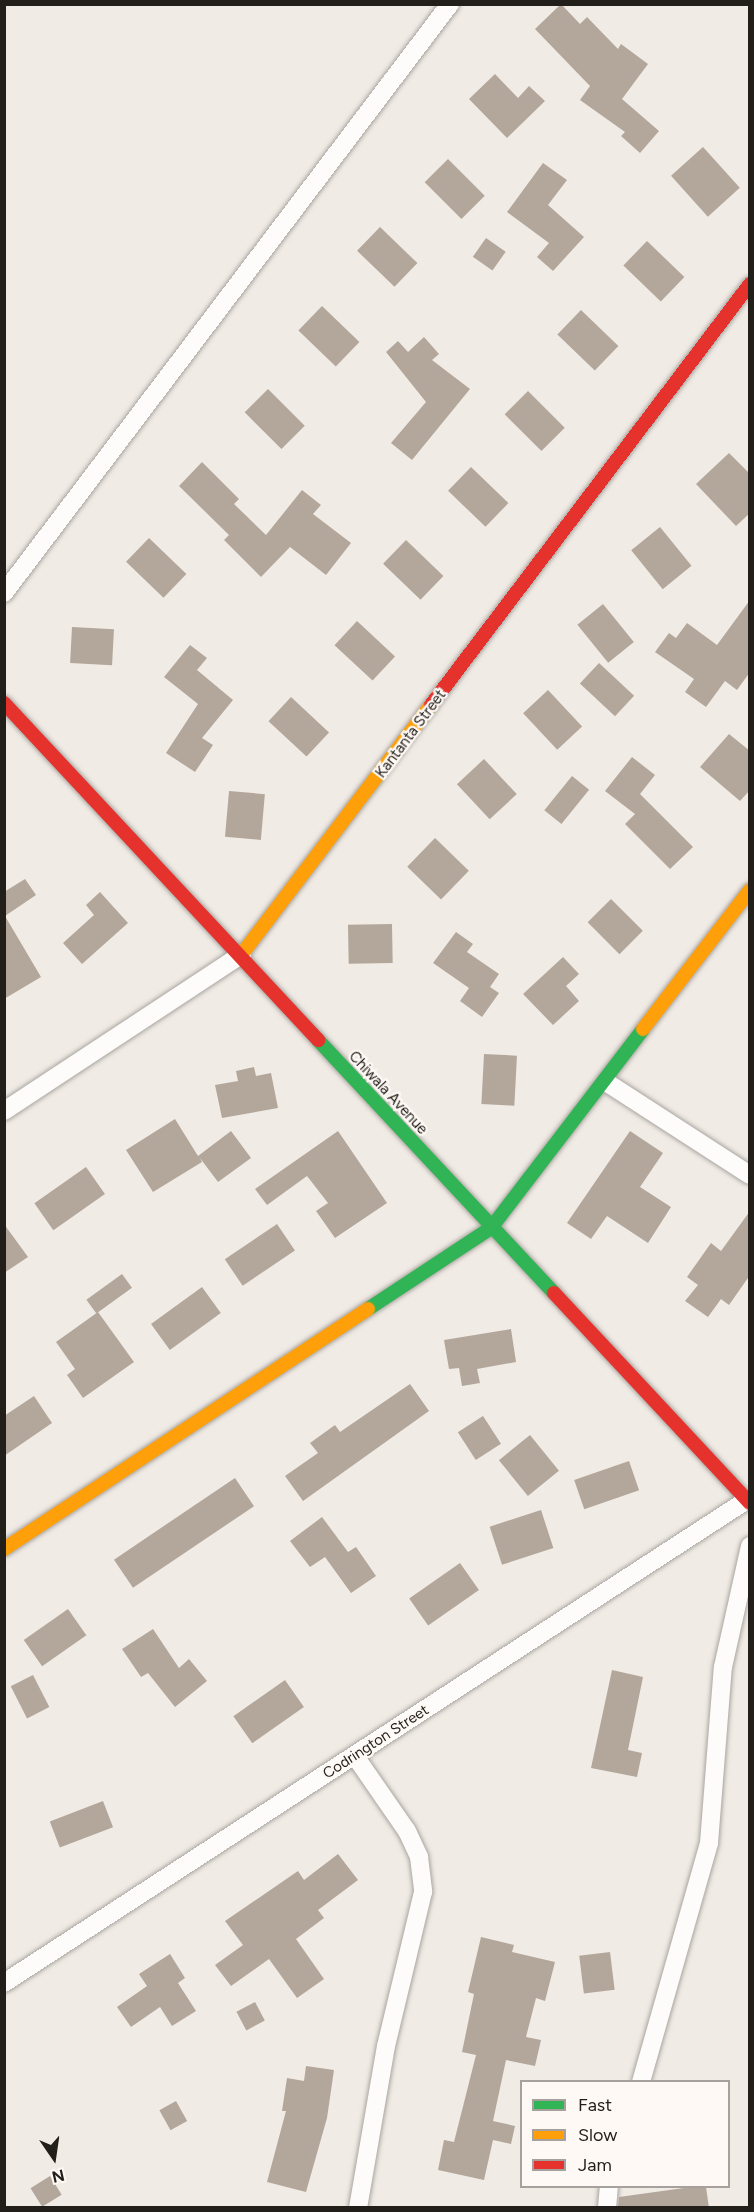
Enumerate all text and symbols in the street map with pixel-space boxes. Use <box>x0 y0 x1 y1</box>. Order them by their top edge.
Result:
street label: Kantanta Street <box>372 686 450 782</box>
street label: Chiwala Avenue <box>345 1048 431 1138</box>
street label: Codrington Street <box>320 1701 432 1783</box>
legend <box>520 2080 730 2188</box>
text: Fast <box>578 2094 612 2116</box>
text: Slow <box>578 2124 617 2146</box>
north arrow <box>24 2128 84 2188</box>
text: Jam <box>578 2154 612 2176</box>
text: N <box>50 2165 66 2187</box>

